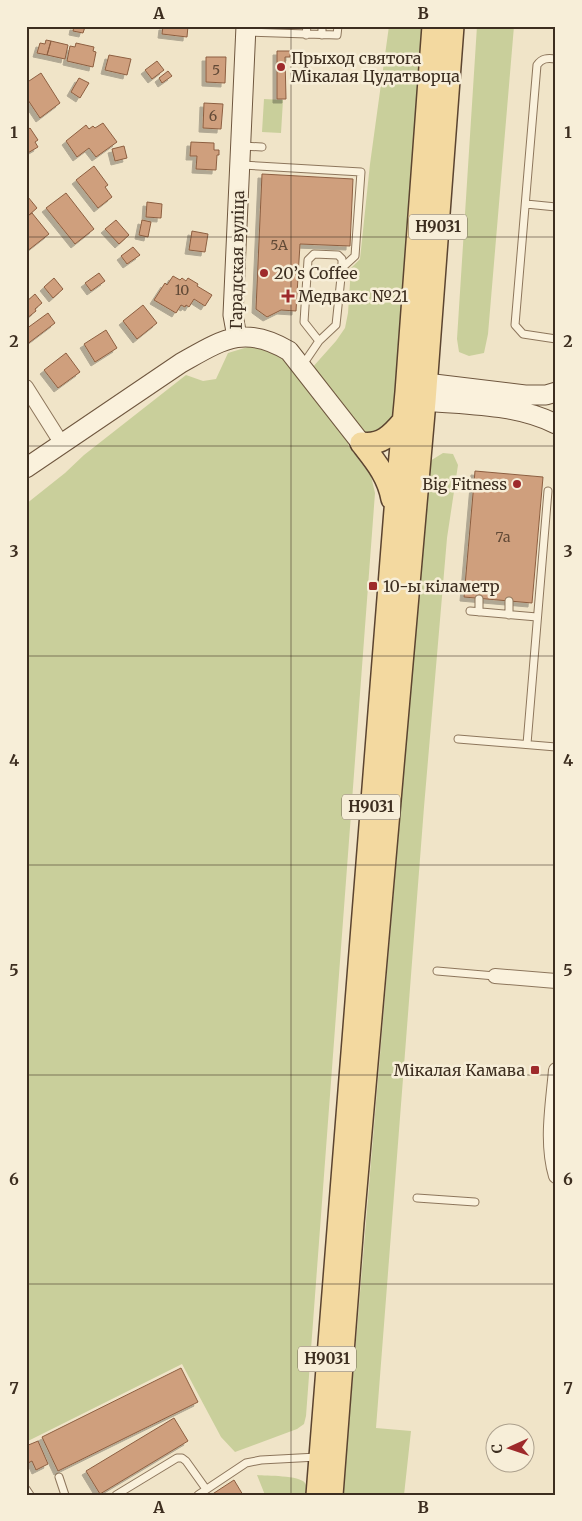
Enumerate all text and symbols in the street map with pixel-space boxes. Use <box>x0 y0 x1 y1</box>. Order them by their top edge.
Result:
text: A <box>152 3 165 23</box>
text: B <box>417 3 429 23</box>
place label: Прыход святога Мікалая Цудатворца <box>291 48 460 86</box>
house number: 5 <box>212 61 220 79</box>
marker: Прыход святога Мікалая Цудатворца <box>275 61 287 73</box>
house number: 6 <box>209 107 217 125</box>
text: 1 <box>10 122 18 142</box>
text: 1 <box>564 122 572 142</box>
street label: Гарадская вуліца <box>226 190 248 330</box>
road number: Н9031 <box>409 214 467 240</box>
house number: 5А <box>270 236 288 254</box>
place label: 20’s Coffee <box>274 263 358 283</box>
marker: 20’s Coffee <box>258 267 270 279</box>
house number: 10 <box>175 281 189 299</box>
place label: Медвакс №21 <box>298 286 408 306</box>
marker: Медвакс №21 <box>282 290 294 302</box>
text: 2 <box>9 331 19 351</box>
text: 2 <box>563 331 573 351</box>
place label: Big Fitness <box>422 474 507 494</box>
marker: Big Fitness <box>511 478 523 490</box>
house number: 7а <box>496 528 511 546</box>
text: 3 <box>9 541 19 561</box>
text: 3 <box>563 541 573 561</box>
place label: 10-ы кіламетр <box>383 576 500 596</box>
marker: 10-ы кіламетр <box>367 580 379 592</box>
text: 4 <box>9 750 19 770</box>
text: 4 <box>563 750 573 770</box>
road number: Н9031 <box>342 794 400 820</box>
text: 5 <box>9 960 19 980</box>
text: 5 <box>563 960 573 980</box>
place label: Мікалая Камава <box>394 1060 525 1080</box>
marker: Мікалая Камава <box>529 1064 541 1076</box>
text: 6 <box>9 1169 19 1189</box>
text: 6 <box>563 1169 573 1189</box>
road number: Н9031 <box>298 1346 356 1372</box>
text: 7 <box>9 1378 19 1398</box>
text: 7 <box>563 1378 573 1398</box>
north arrow <box>484 1424 534 1474</box>
text: С <box>488 1444 506 1454</box>
text: A <box>152 1497 165 1517</box>
text: B <box>417 1497 429 1517</box>

